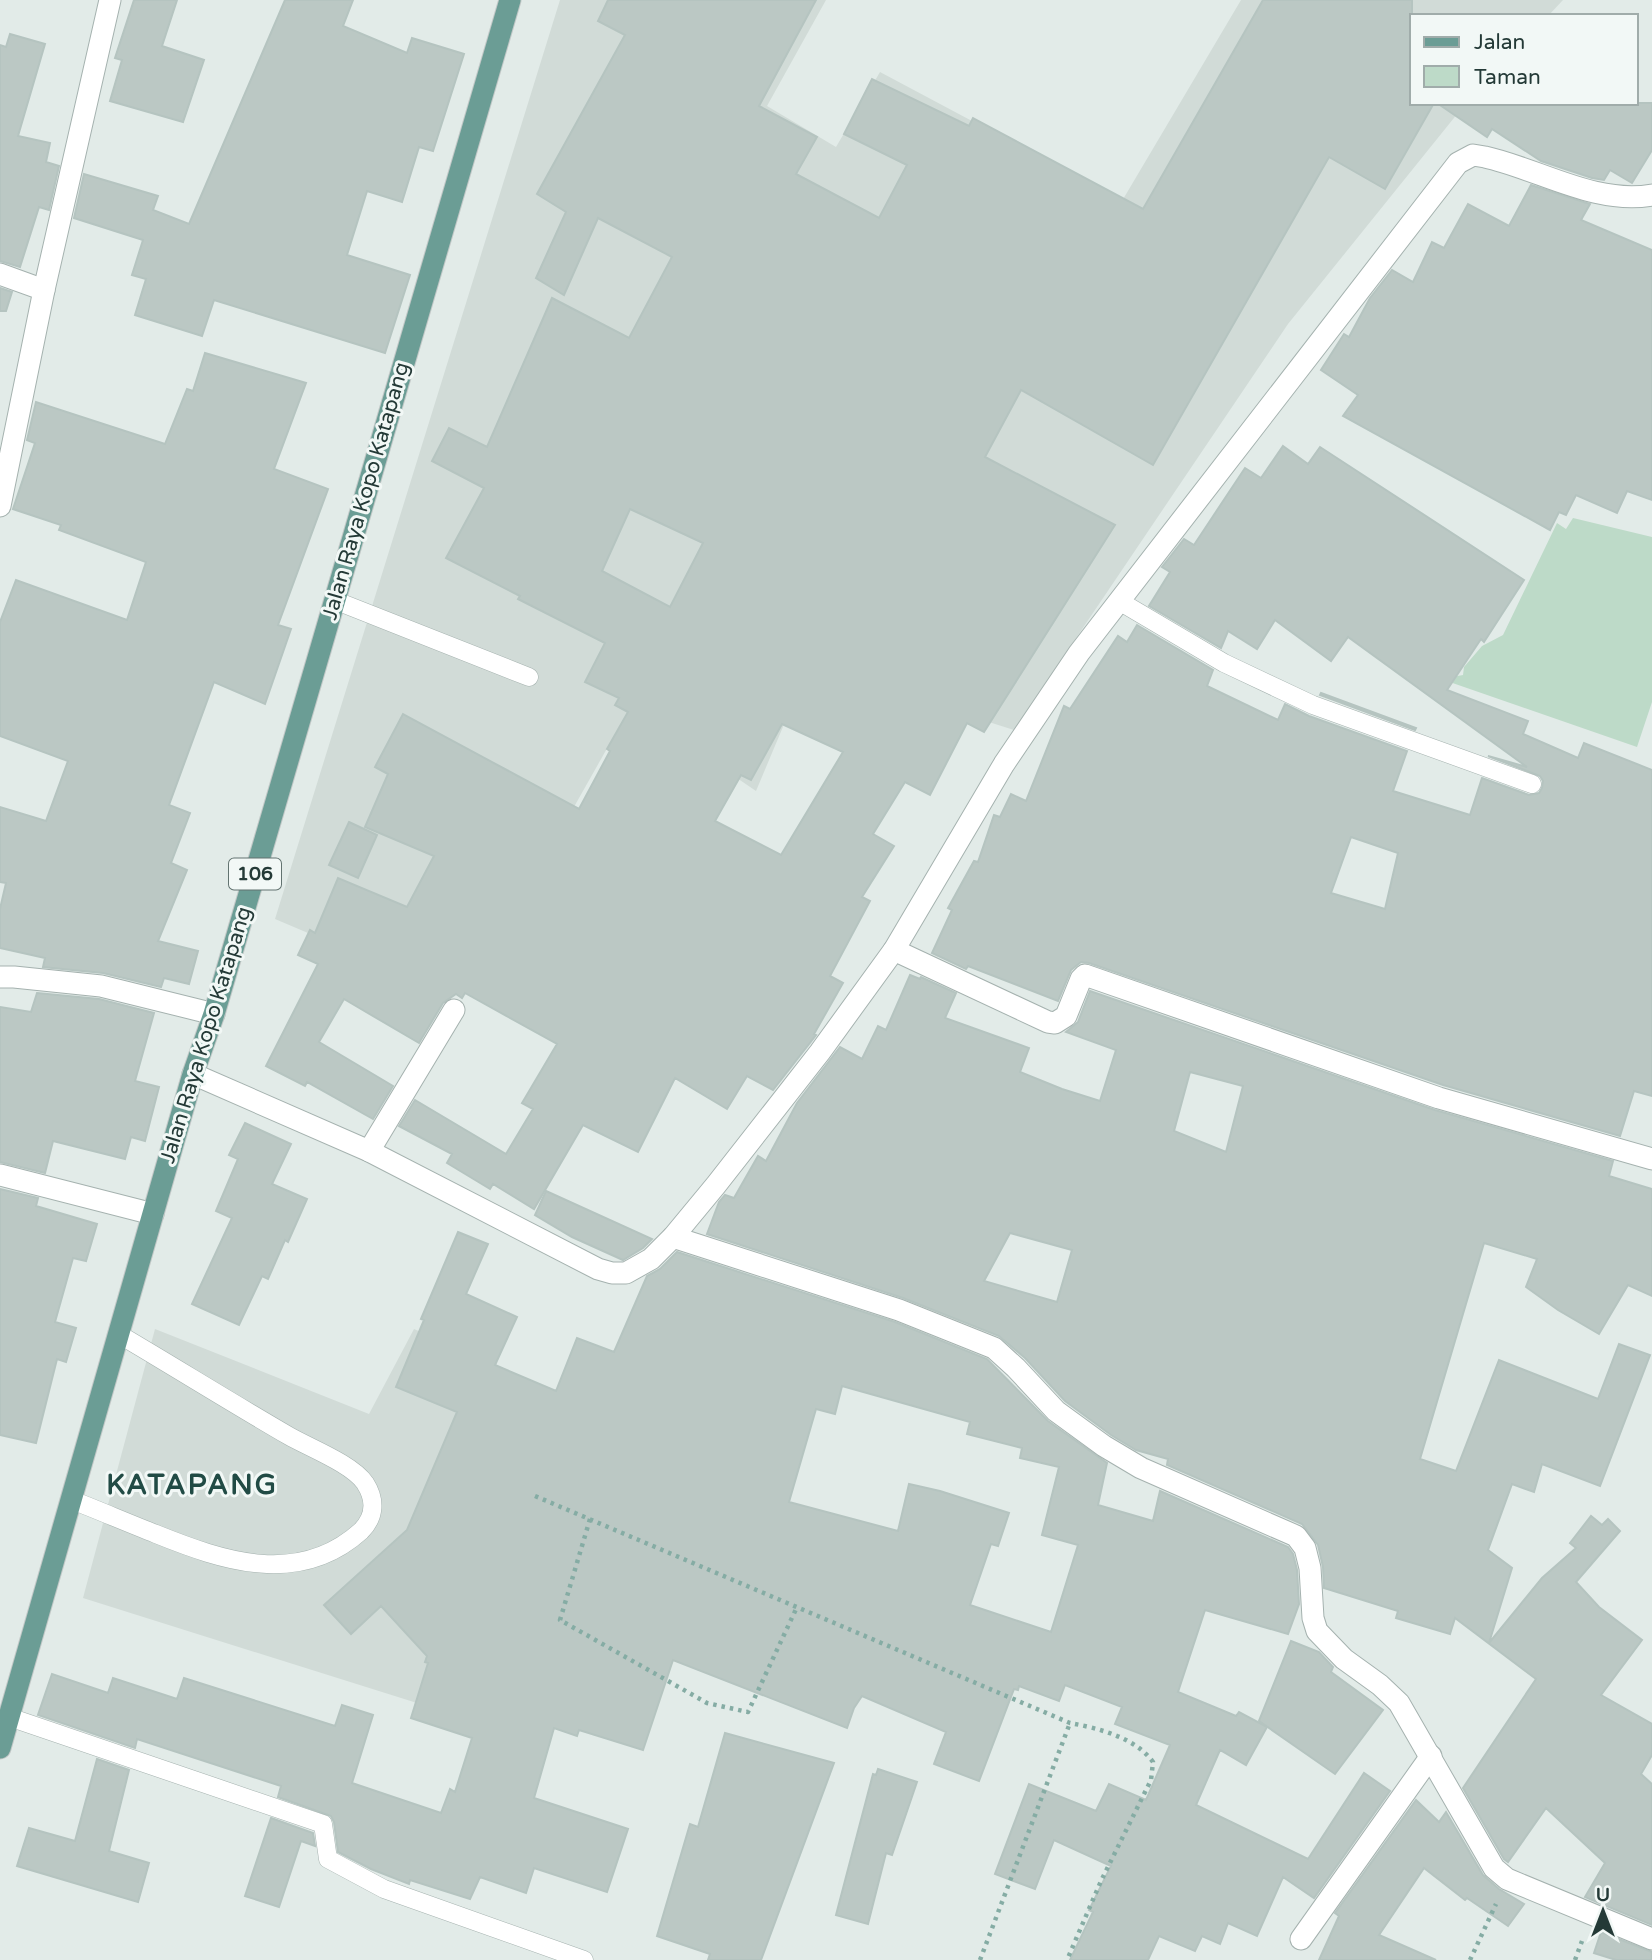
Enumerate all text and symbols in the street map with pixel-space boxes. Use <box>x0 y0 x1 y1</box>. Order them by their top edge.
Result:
legend <box>1410 14 1638 105</box>
text: Jalan <box>1474 30 1525 55</box>
text: Taman <box>1474 65 1541 90</box>
street label: Jalan Raya Kopo Katapang <box>317 359 415 623</box>
road number: 106 <box>229 859 281 890</box>
street label: Jalan Raya Kopo Katapang <box>155 904 257 1166</box>
district label: KATAPANG <box>106 1468 278 1502</box>
north arrow <box>1568 1876 1638 1946</box>
text: U <box>1596 1884 1610 1906</box>

